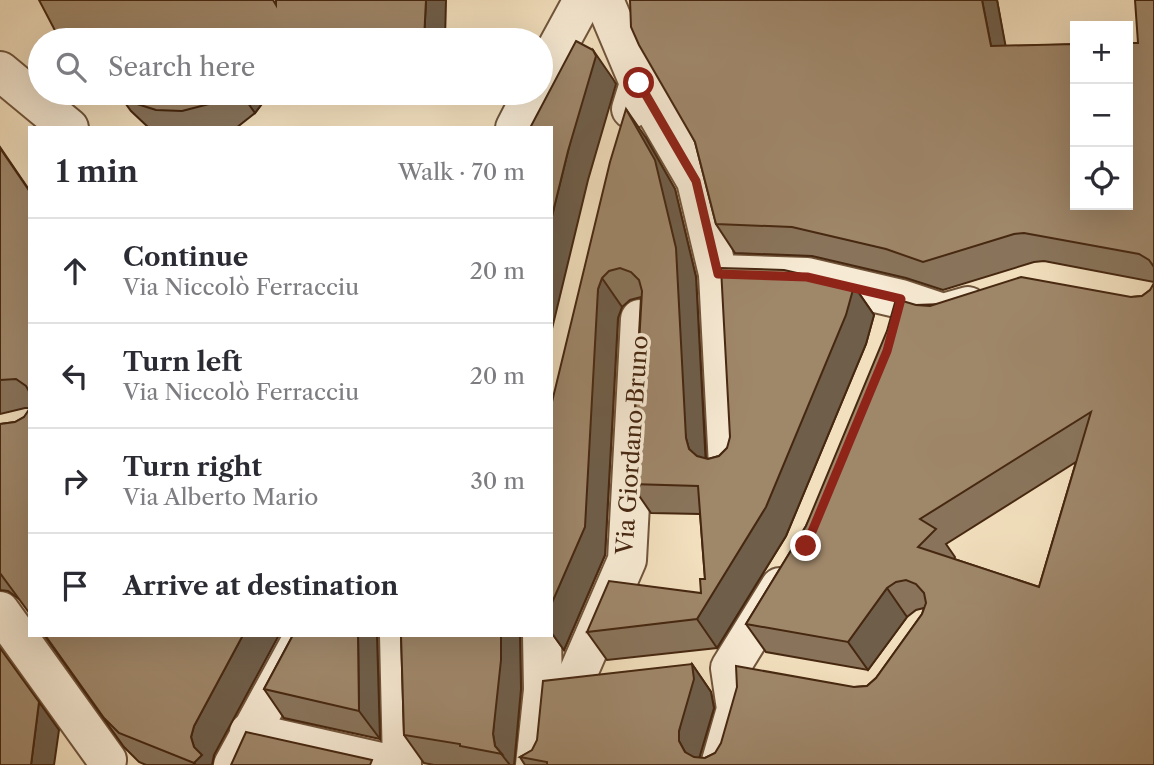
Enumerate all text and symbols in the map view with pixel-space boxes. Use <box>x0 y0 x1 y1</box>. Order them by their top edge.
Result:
map controls <box>1070 21 1133 210</box>
button: + <box>1070 21 1133 84</box>
search box <box>28 28 553 105</box>
icon: search <box>52 48 90 86</box>
text: Search here <box>108 51 255 83</box>
route start <box>623 67 654 98</box>
button: − <box>1070 84 1133 147</box>
button: locate <box>1070 147 1133 210</box>
text: 1 min <box>56 153 138 190</box>
text: Walk · 70 m <box>398 158 525 186</box>
text: Continue <box>123 241 248 273</box>
icon: ahead <box>56 252 94 290</box>
text: 20 m <box>470 257 525 285</box>
text: Via Niccolò Ferracciu <box>123 273 359 301</box>
street label: Via Giordano Bruno <box>610 334 654 557</box>
text: Turn left <box>123 346 242 378</box>
icon: left <box>56 357 94 395</box>
text: 20 m <box>470 362 525 390</box>
text: Via Niccolò Ferracciu <box>123 378 359 406</box>
text: Turn right <box>123 451 262 483</box>
icon: right <box>56 462 94 500</box>
text: 30 m <box>470 467 525 495</box>
text: Via Alberto Mario <box>123 483 318 511</box>
route end <box>790 530 821 561</box>
icon: arrive <box>56 567 94 605</box>
text: Arrive at destination <box>123 570 398 602</box>

